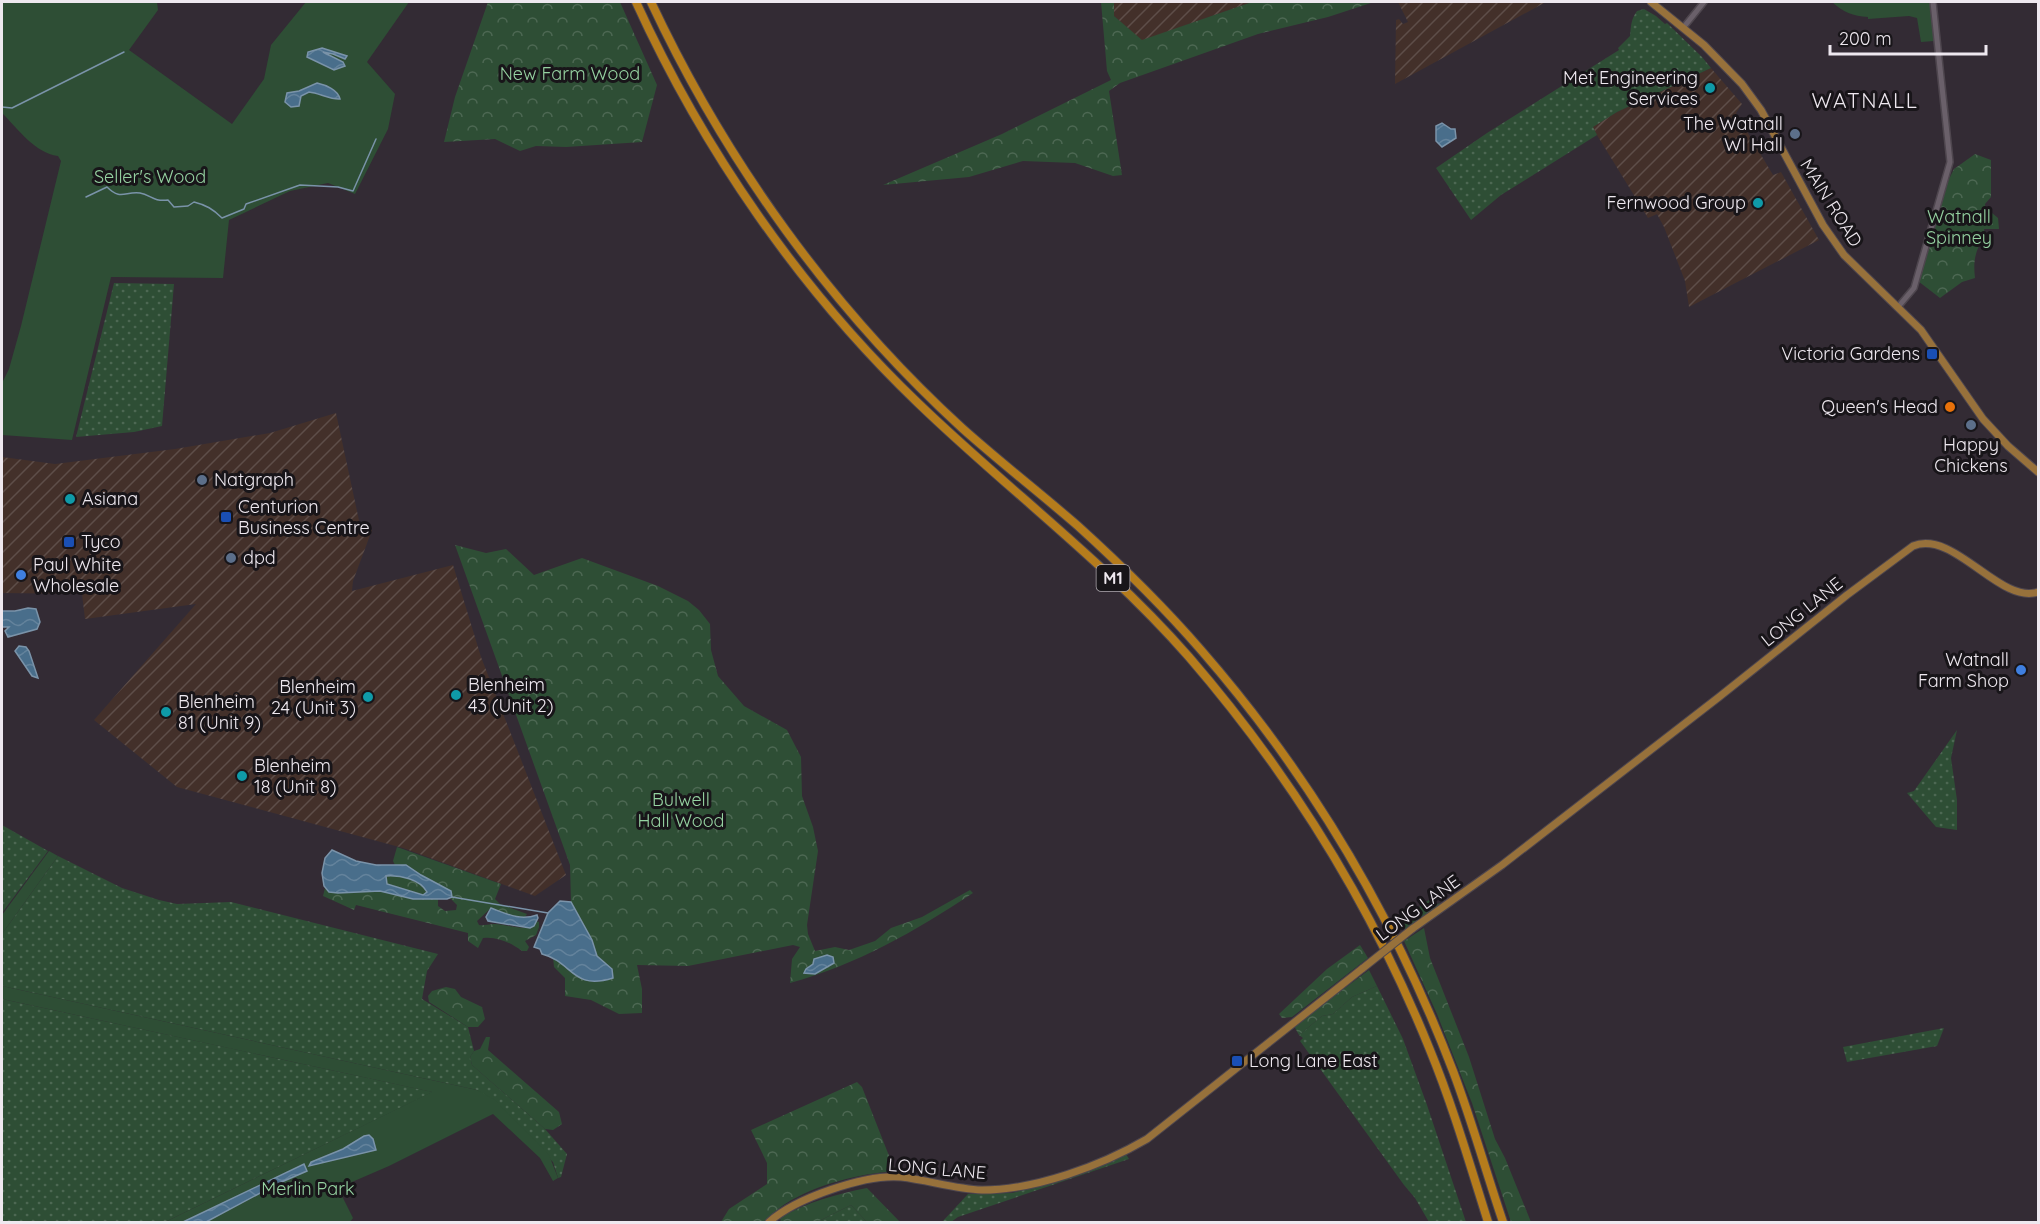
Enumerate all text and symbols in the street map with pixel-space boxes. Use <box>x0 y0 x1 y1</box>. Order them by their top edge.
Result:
scale bar <box>1830 18 1986 56</box>
text: 200 m <box>1839 27 1892 50</box>
park label: New Farm Wood <box>500 62 640 85</box>
place label: Met Engineering Services <box>1563 66 1698 110</box>
marker: Met Engineering Services <box>1703 81 1717 95</box>
district label: WATNALL <box>1812 87 1918 113</box>
place label: The Watnall WI Hall <box>1683 112 1783 156</box>
marker: The Watnall WI Hall <box>1788 127 1802 141</box>
street label: MAIN ROAD <box>1795 155 1867 251</box>
park label: Seller's Wood <box>94 165 206 188</box>
place label: Fernwood Group <box>1606 191 1746 214</box>
marker: Fernwood Group <box>1751 196 1765 210</box>
park label: Watnall Spinney <box>1926 205 1992 249</box>
place label: Victoria Gardens <box>1781 342 1920 365</box>
marker: Victoria Gardens <box>1925 347 1939 361</box>
place label: Queen's Head <box>1821 395 1938 418</box>
marker: Queen's Head <box>1943 400 1957 414</box>
marker: Happy Chickens <box>1964 418 1978 432</box>
place label: Happy Chickens <box>1934 433 2008 477</box>
place label: Natgraph <box>214 468 294 491</box>
marker: Natgraph <box>195 473 209 487</box>
place label: Asiana <box>82 487 138 510</box>
marker: Asiana <box>63 492 77 506</box>
place label: Centurion Business Centre <box>238 495 370 539</box>
marker: Centurion Business Centre <box>219 510 233 524</box>
place label: Tyco <box>81 530 121 553</box>
marker: Tyco <box>62 535 76 549</box>
place label: dpd <box>243 546 276 569</box>
marker: dpd <box>224 551 238 565</box>
place label: Paul White Wholesale <box>33 553 121 597</box>
road number: M1 <box>1096 565 1130 591</box>
marker: Paul White Wholesale <box>14 568 28 582</box>
street label: LONG LANE <box>1756 572 1847 651</box>
place label: Watnall Farm Shop <box>1918 648 2009 692</box>
marker: Watnall Farm Shop <box>2014 663 2028 677</box>
place label: Blenheim 43 (Unit 2) <box>468 673 553 717</box>
place label: Blenheim 24 (Unit 3) <box>271 675 356 719</box>
marker: Blenheim 43 (Unit 2) <box>449 688 463 702</box>
place label: Blenheim 81 (Unit 9) <box>178 690 261 734</box>
marker: Blenheim 24 (Unit 3) <box>361 690 375 704</box>
marker: Blenheim 81 (Unit 9) <box>159 705 173 719</box>
place label: Blenheim 18 (Unit 8) <box>254 754 337 798</box>
marker: Blenheim 18 (Unit 8) <box>235 769 249 783</box>
park label: Bulwell Hall Wood <box>638 788 724 832</box>
street label: LONG LANE <box>1371 869 1464 946</box>
place label: Long Lane East <box>1249 1049 1378 1072</box>
marker: Long Lane East <box>1230 1054 1244 1068</box>
street label: LONG LANE <box>887 1153 987 1184</box>
park label: Merlin Park <box>261 1177 355 1200</box>

